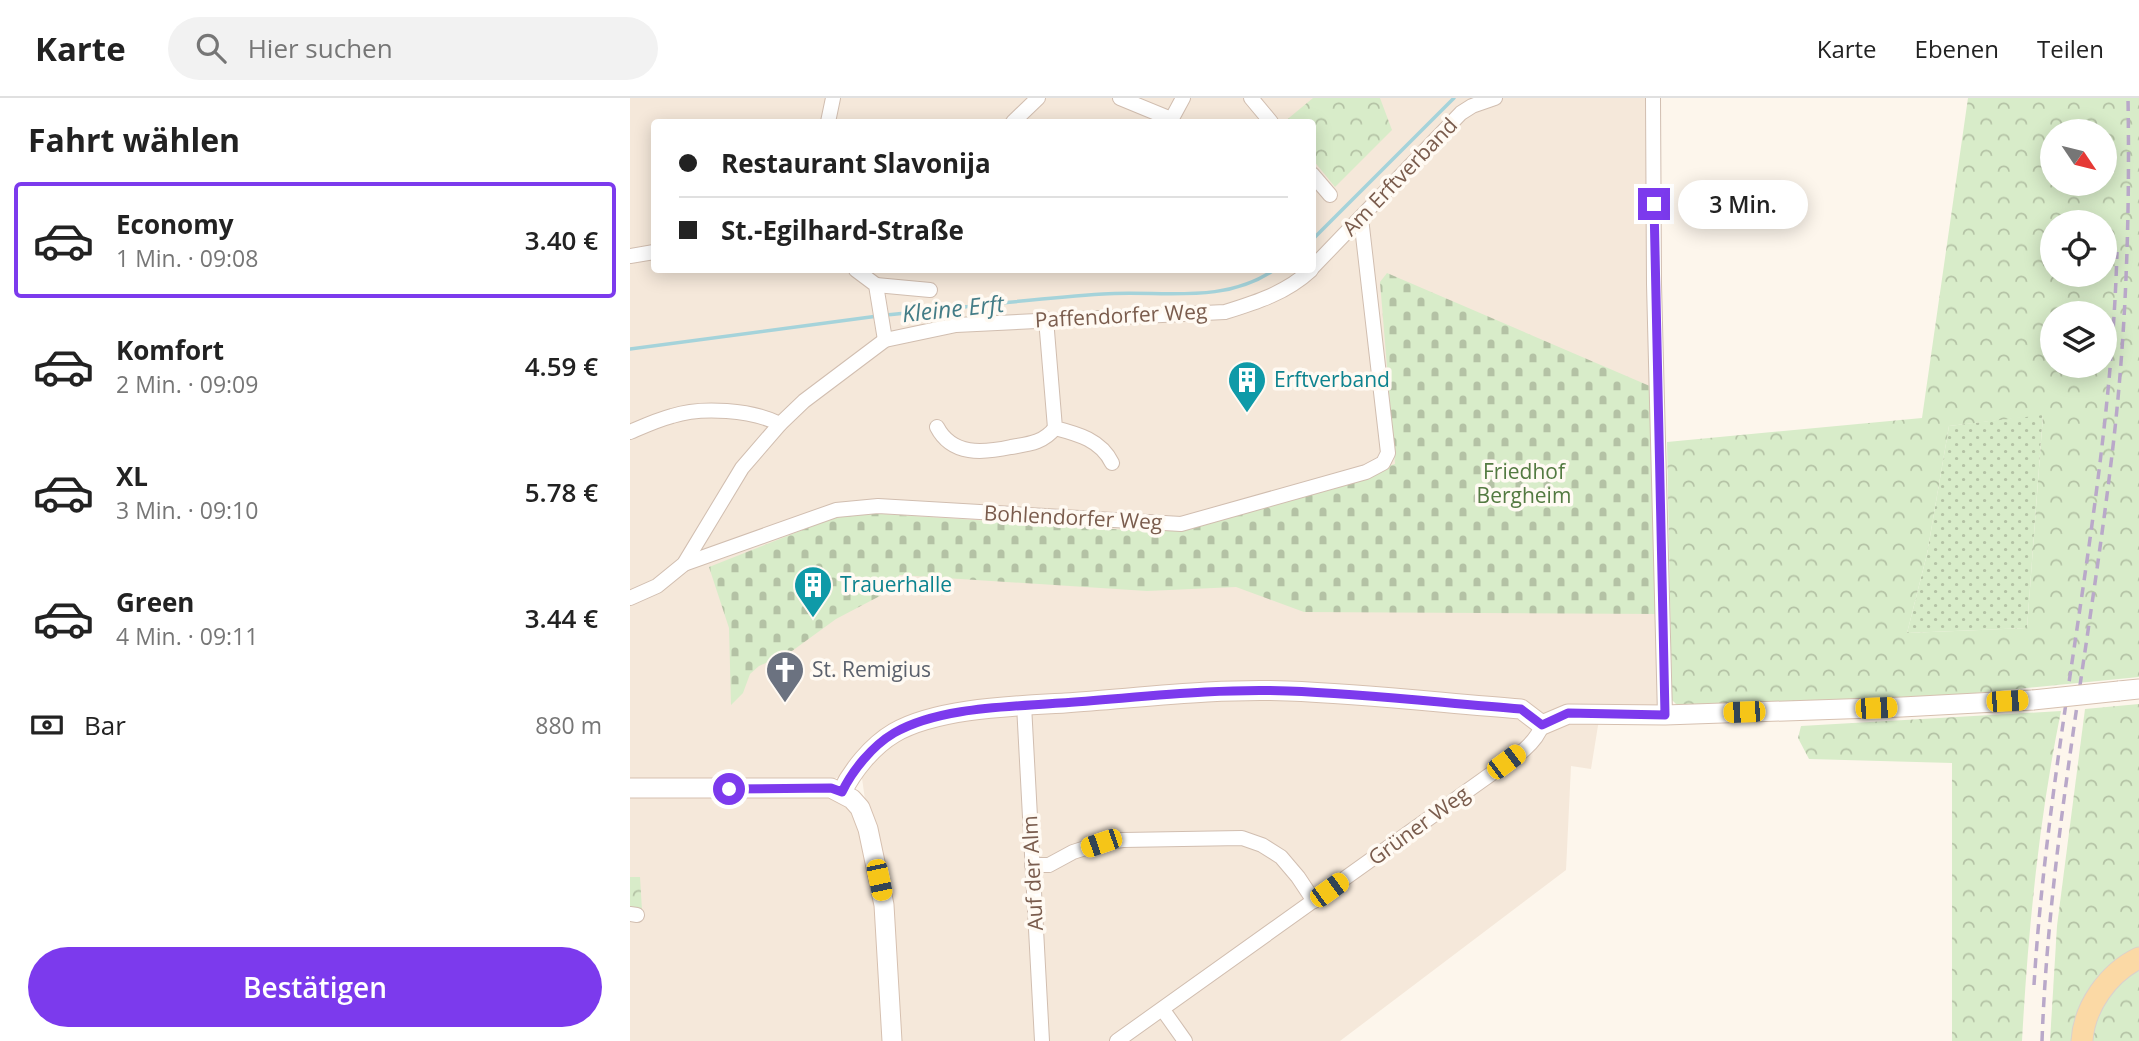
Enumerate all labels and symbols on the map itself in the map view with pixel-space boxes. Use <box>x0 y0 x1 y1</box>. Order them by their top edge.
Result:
street label: Am Erftverband <box>1336 111 1463 241</box>
north arrow <box>2040 119 2118 196</box>
callout: 3 Min. <box>1678 180 1808 228</box>
route end <box>1638 188 1670 220</box>
water label: Kleine Erft <box>900 287 1007 329</box>
street label: Paffendorfer Weg <box>1034 297 1208 334</box>
building icon: Erftverband <box>1226 359 1268 414</box>
place label: Erftverband <box>1274 365 1390 393</box>
park label: Friedhof Bergheim <box>1477 457 1571 509</box>
street label: Bohlendorfer Weg <box>983 498 1163 536</box>
building icon: Trauerhalle <box>792 564 834 619</box>
place label: Trauerhalle <box>840 570 952 598</box>
church icon: St. Remigius <box>764 649 806 704</box>
place label: St. Remigius <box>812 655 931 683</box>
car <box>1986 689 2029 713</box>
car <box>1855 697 1898 719</box>
car <box>1723 701 1766 723</box>
car <box>1483 741 1530 783</box>
route start <box>713 773 745 805</box>
street label: Grüner Weg <box>1362 779 1474 871</box>
street label: Auf der Alm <box>1015 815 1049 931</box>
car <box>1078 826 1125 860</box>
car <box>865 857 894 903</box>
car <box>1306 869 1353 911</box>

